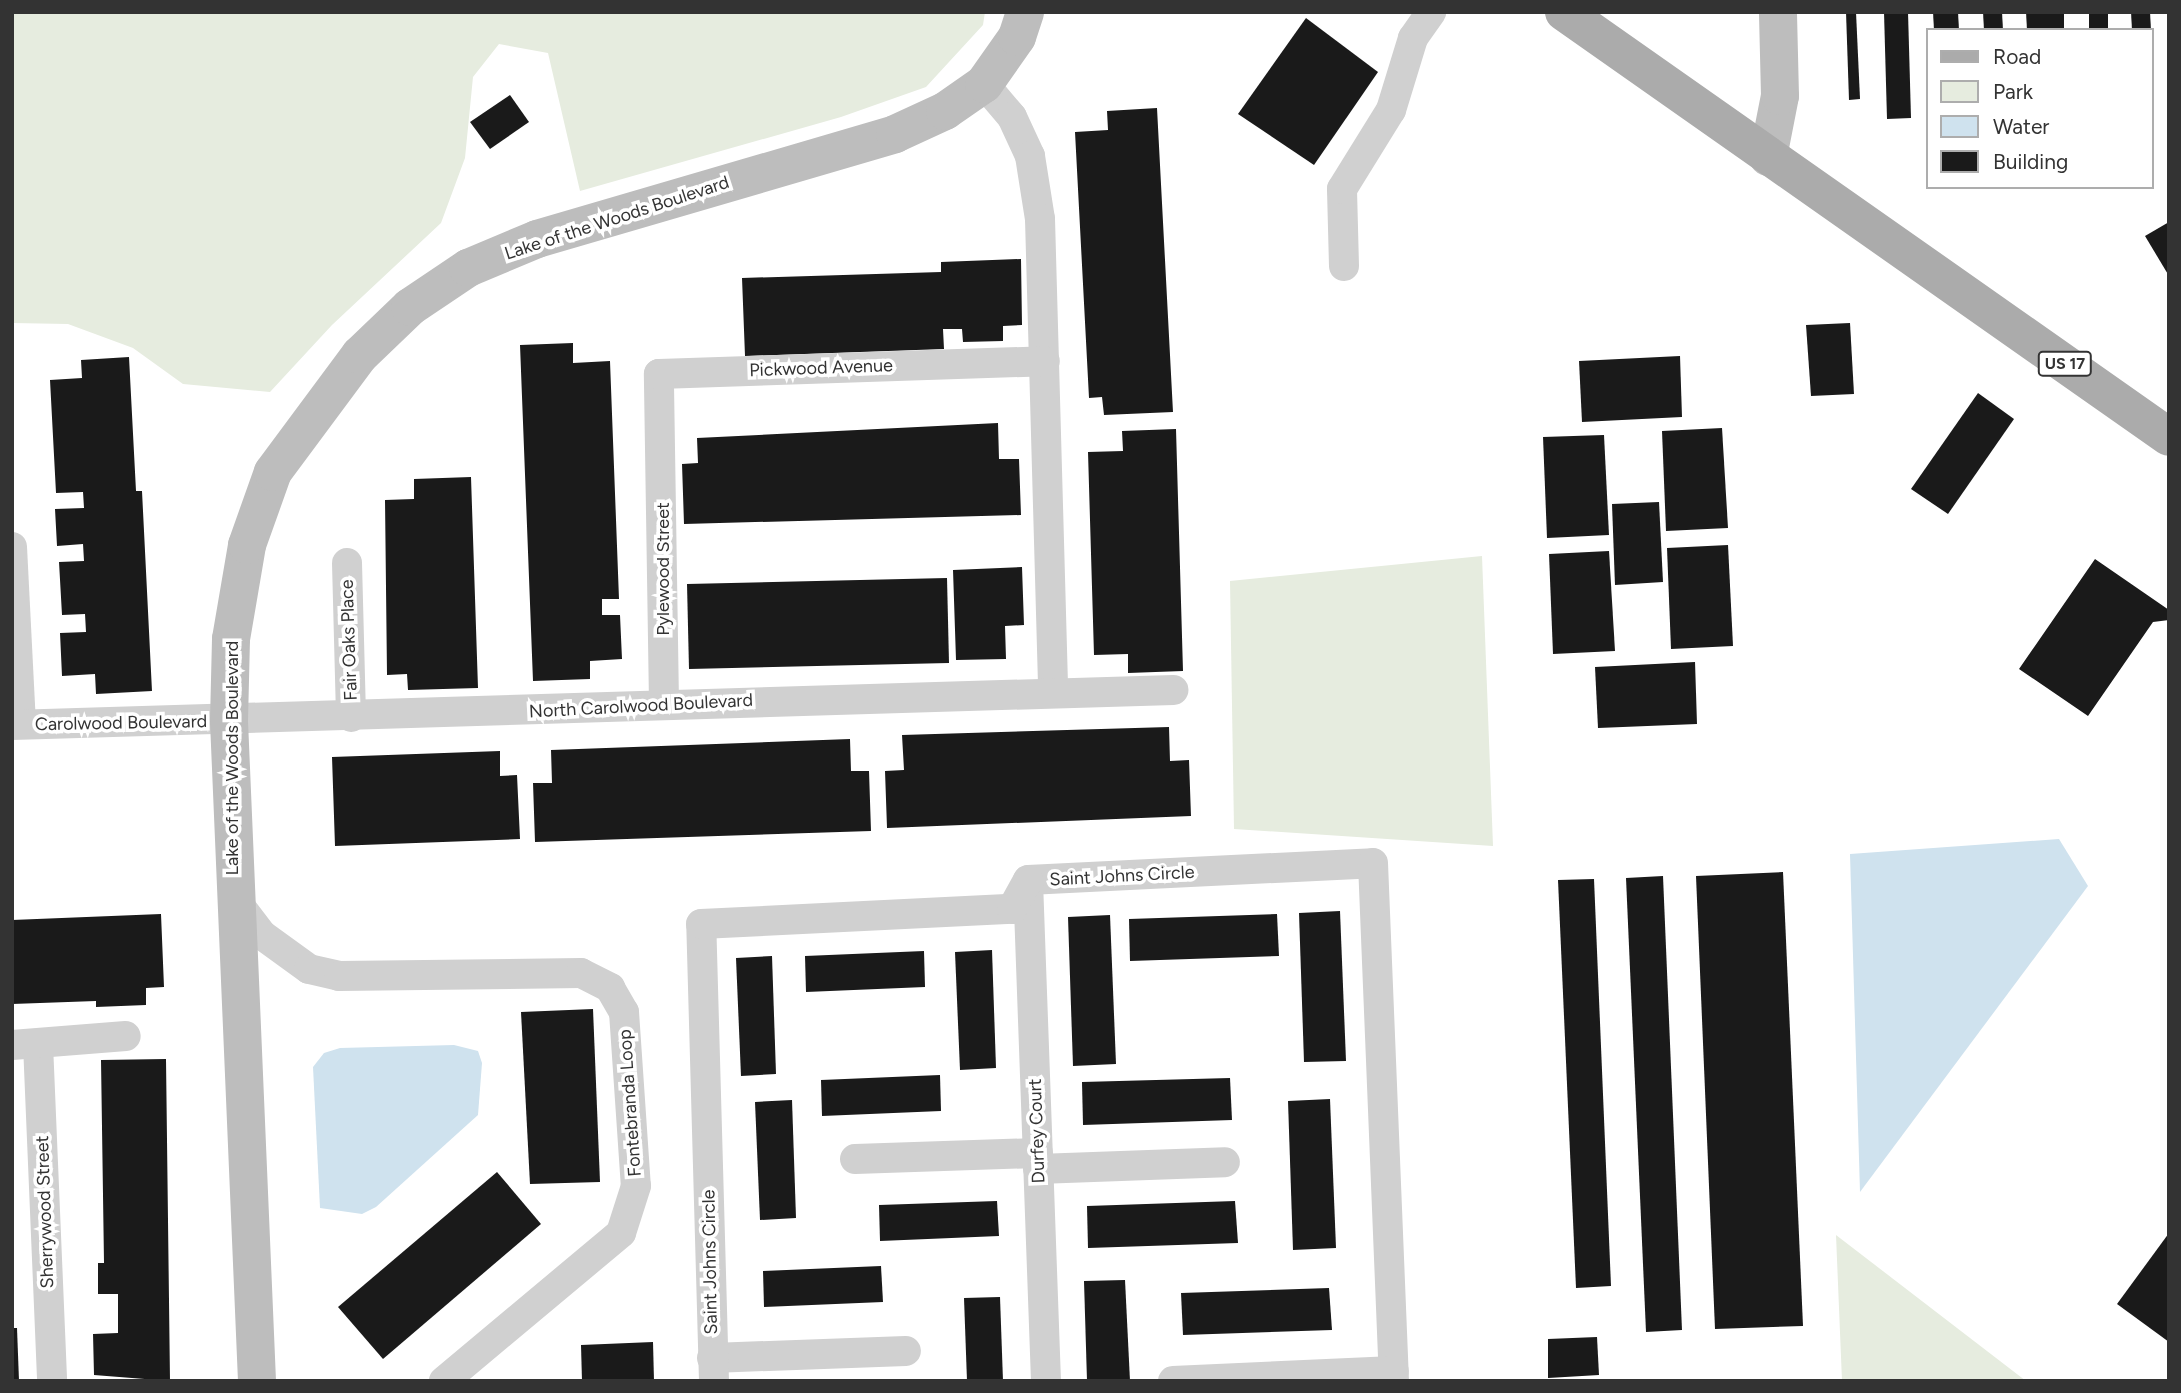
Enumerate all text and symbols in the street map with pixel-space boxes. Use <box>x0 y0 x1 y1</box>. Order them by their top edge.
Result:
legend <box>1926 28 2153 189</box>
text: Road <box>1993 44 2041 69</box>
text: Park <box>1993 79 2033 104</box>
text: Water <box>1993 114 2049 139</box>
text: Building <box>1993 149 2068 174</box>
street label: Lake of the Woods Boulevard <box>502 171 732 265</box>
road number: US 17 <box>2037 352 2093 376</box>
street label: Pickwood Avenue <box>749 355 893 381</box>
street label: Pylewood Street <box>652 502 674 636</box>
street label: Fair Oaks Place <box>336 579 362 701</box>
street label: Lake of the Woods Boulevard <box>221 641 243 875</box>
street label: North Carolwood Boulevard <box>529 689 753 723</box>
street label: Carolwood Boulevard <box>35 711 207 735</box>
street label: Saint Johns Circle <box>1049 861 1195 891</box>
street label: Fontebranda Loop <box>614 1029 646 1177</box>
street label: Durfey Court <box>1024 1078 1050 1184</box>
street label: Sherrywood Street <box>32 1135 58 1289</box>
street label: Saint Johns Circle <box>698 1189 722 1335</box>

